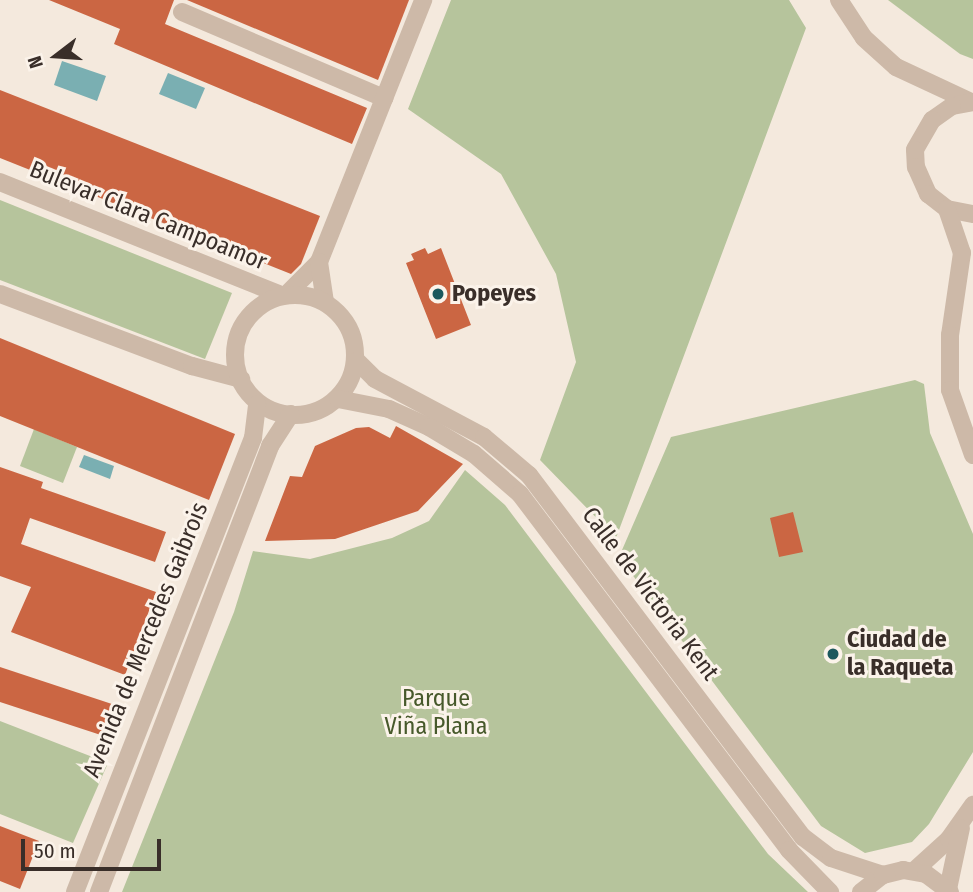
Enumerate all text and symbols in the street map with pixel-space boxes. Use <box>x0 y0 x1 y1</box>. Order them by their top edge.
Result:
north arrow <box>21 21 91 91</box>
text: N <box>23 53 48 71</box>
street label: Bulevar Clara Campoamor <box>25 155 271 277</box>
place label: Popeyes <box>452 280 536 308</box>
marker: Popeyes <box>430 286 446 302</box>
street label: Avenida de Mercedes Gaibrois <box>78 498 214 782</box>
street label: Calle de Victoria Kent <box>576 502 724 686</box>
place label: Ciudad de la Raqueta <box>847 626 953 682</box>
marker: Ciudad de la Raqueta <box>825 646 841 662</box>
park label: Parque Viña Plana <box>384 685 488 741</box>
scale bar <box>24 826 164 870</box>
text: 50 m <box>34 838 76 864</box>

